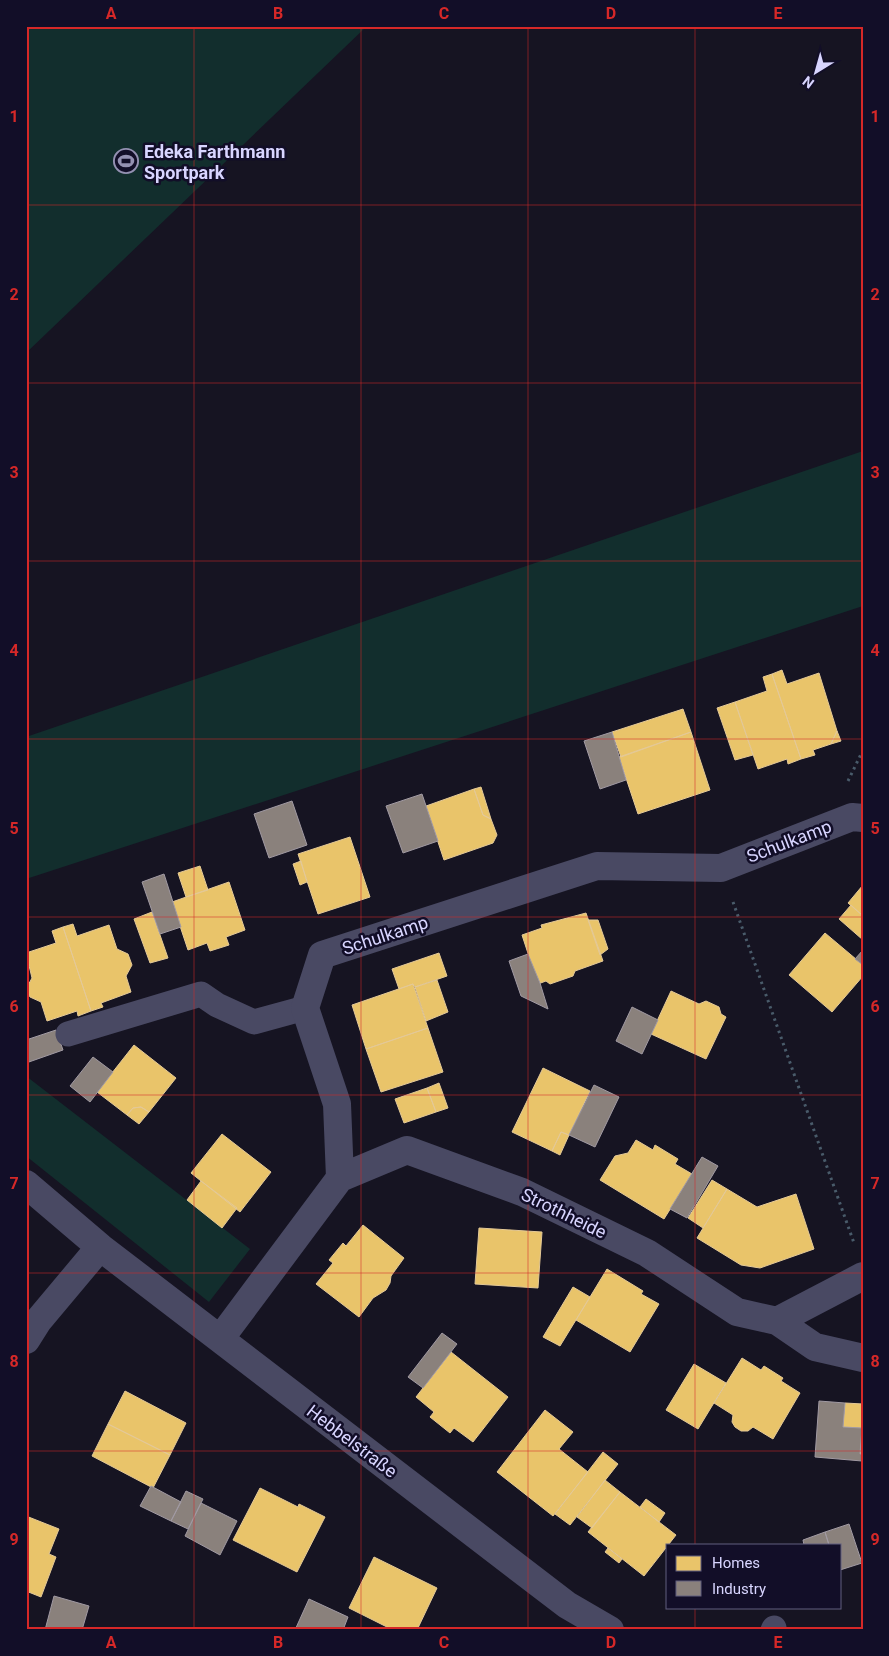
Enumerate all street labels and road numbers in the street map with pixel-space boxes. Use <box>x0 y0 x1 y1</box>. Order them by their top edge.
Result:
street label: Schulkamp <box>744 815 834 867</box>
street label: Schulkamp <box>339 911 431 959</box>
street label: Strothheide <box>518 1183 610 1243</box>
street label: Hebbelstraße <box>303 1400 401 1482</box>

